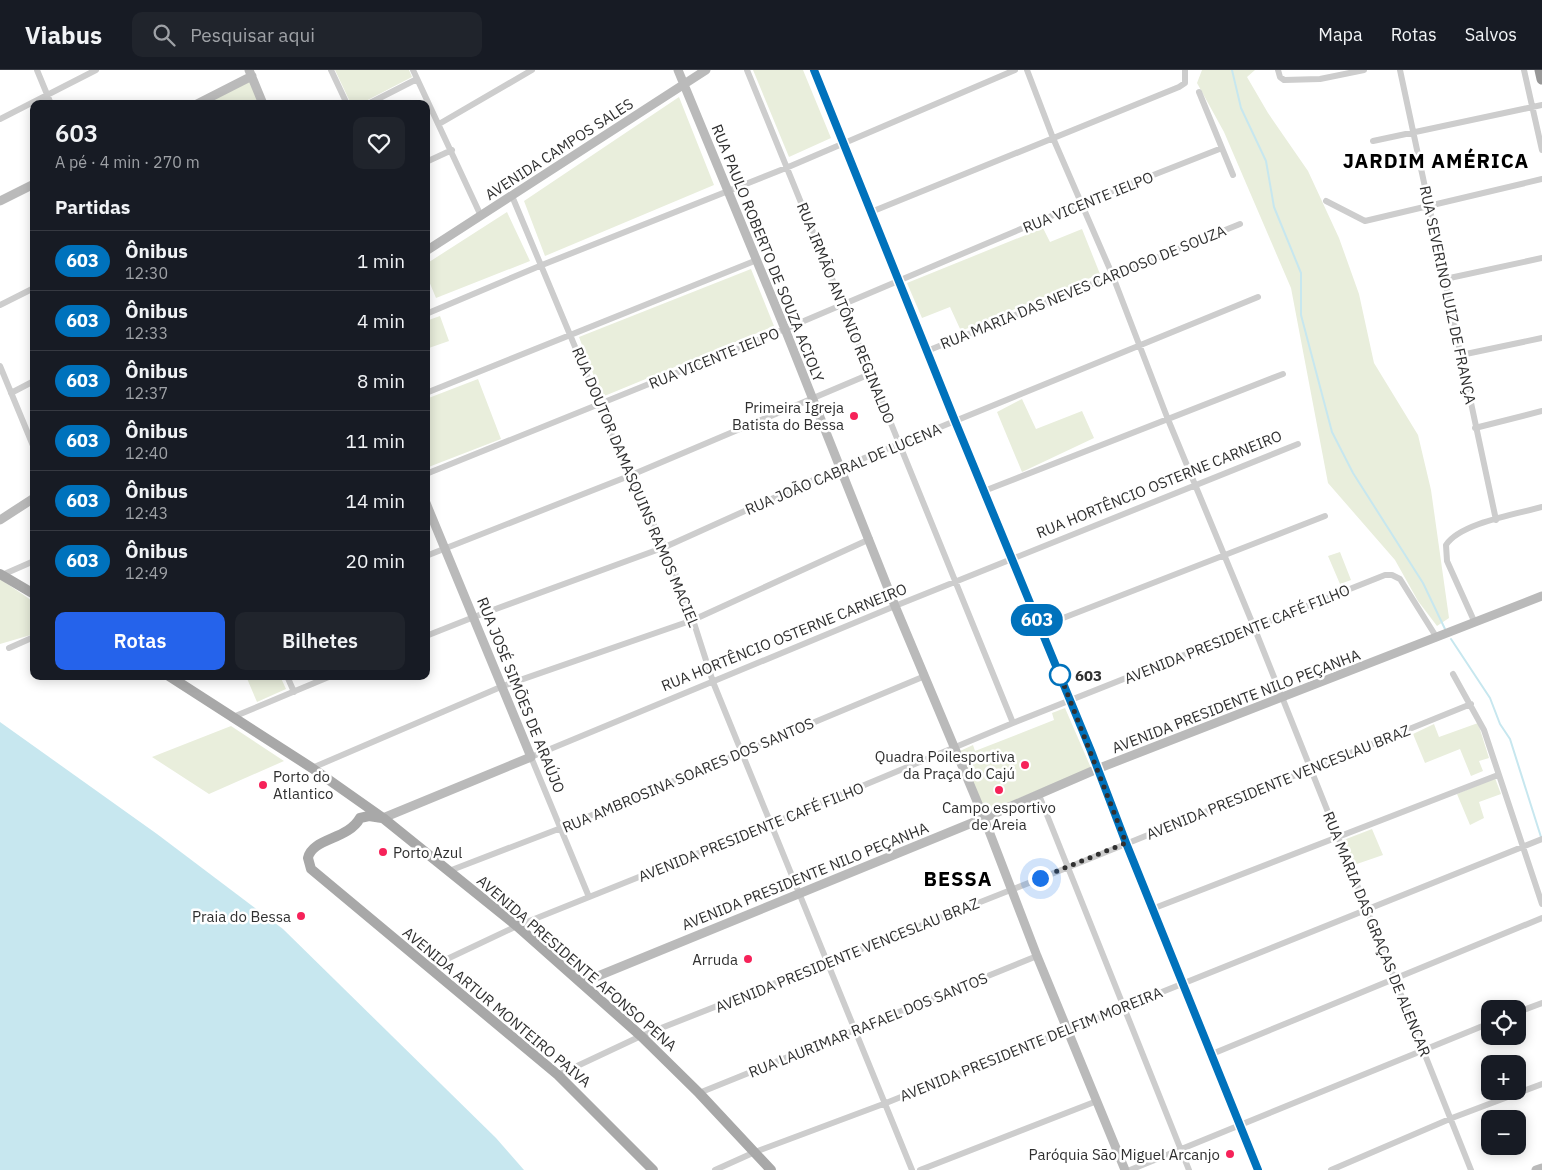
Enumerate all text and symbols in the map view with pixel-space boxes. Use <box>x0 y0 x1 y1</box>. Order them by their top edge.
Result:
search box <box>132 12 482 57</box>
text: Viabus <box>25 19 102 51</box>
icon: search <box>150 21 178 49</box>
text: Pesquisar aqui <box>190 23 315 47</box>
text: Mapa <box>1318 23 1363 46</box>
text: Rotas <box>1391 23 1437 46</box>
text: Salvos <box>1465 23 1517 46</box>
street label: AVENIDA CAMPOS SALES <box>481 94 637 204</box>
text: 603 <box>55 117 98 149</box>
button: heart <box>353 117 405 169</box>
street label: RUA PAULO ROBERTO DE SOUZA ACIOLY <box>707 121 829 385</box>
district label: JARDIM AMÉRICA <box>1343 147 1529 174</box>
text: A pé · 4 min · 270 m <box>55 152 200 172</box>
street label: RUA VICENTE IELPO <box>1020 167 1156 237</box>
street label: RUA SEVERINO LUIZ DE FRANÇA <box>1416 184 1481 406</box>
text: Partidas <box>55 195 130 219</box>
street label: RUA IRMÃO ANTÔNIO REGINALDO <box>793 200 899 426</box>
street label: RUA MARIA DAS NEVES CARDOSO DE SOUZA <box>937 221 1229 353</box>
text: Ônibus <box>125 239 188 263</box>
text: 603 <box>66 249 99 272</box>
text: 1 min <box>357 249 405 273</box>
text: 12:30 <box>125 263 168 283</box>
text: Ônibus <box>125 299 188 323</box>
text: 603 <box>66 309 99 332</box>
text: 4 min <box>357 309 405 333</box>
text: 12:33 <box>125 323 168 343</box>
street label: RUA VICENTE IELPO <box>646 323 782 393</box>
street label: RUA DOUTOR DAMASQUINS RAMOS MACIEL <box>568 344 704 630</box>
text: Ônibus <box>125 359 188 383</box>
text: 603 <box>66 369 99 392</box>
text: 8 min <box>357 369 405 393</box>
text: 12:37 <box>125 383 168 403</box>
place label: Primeira Igreja Batista do Bessa <box>732 398 844 434</box>
marker: Primeira Igreja Batista do Bessa <box>848 410 860 422</box>
text: Ônibus <box>125 419 188 443</box>
street label: RUA JOÃO CABRAL DE LUCENA <box>742 419 944 519</box>
street label: RUA HORTÊNCIO OSTERNE CARNEIRO <box>1033 426 1285 542</box>
text: 603 <box>66 429 99 452</box>
text: 11 min <box>346 429 405 453</box>
text: 12:40 <box>125 443 168 463</box>
text: Ônibus <box>125 479 188 503</box>
text: 603 <box>66 489 99 512</box>
text: 14 min <box>346 489 405 513</box>
text: 12:43 <box>125 503 168 523</box>
text: Ônibus <box>125 539 188 563</box>
text: 603 <box>66 549 99 572</box>
text: 20 min <box>346 549 405 573</box>
text: 12:49 <box>125 563 168 583</box>
street label: RUA HORTÊNCIO OSTERNE CARNEIRO <box>658 579 910 695</box>
street label: AVENIDA PRESIDENTE CAFÉ FILHO <box>1121 580 1353 688</box>
street label: RUA JOSÉ SIMÕES DE ARAÚJO <box>473 594 569 796</box>
line badge: 603 <box>1008 604 1066 636</box>
text: 603 <box>1021 608 1053 631</box>
button: Rotas <box>55 612 225 670</box>
button: Bilhetes <box>235 612 405 670</box>
street label: AVENIDA PRESIDENTE NILO PEÇANHA <box>1109 645 1363 757</box>
marker: 603 <box>1049 664 1071 686</box>
place label: 603 <box>1075 666 1102 685</box>
street label: RUA AMBROSINA SOARES DOS SANTOS <box>559 713 817 837</box>
street label: AVENIDA PRESIDENTE VENCESLAU BRAZ <box>1143 720 1413 844</box>
place label: Quadra Poilesportiva da Praça do Cajú <box>875 747 1015 783</box>
marker: Quadra Poilesportiva da Praça do Cajú <box>1019 759 1031 771</box>
place label: Porto do Atlantico <box>273 767 333 803</box>
street label: AVENIDA PRESIDENTE CAFÉ FILHO <box>635 778 867 886</box>
marker: Porto do Atlantico <box>257 779 269 791</box>
marker: Campo esportivo de Areia <box>993 784 1005 796</box>
place label: Campo esportivo de Areia <box>942 798 1056 834</box>
street label: RUA MARIA DAS GRAÇAS DE ALENCAR <box>1319 809 1435 1059</box>
street label: AVENIDA PRESIDENTE NILO PEÇANHA <box>679 818 931 934</box>
place label: Porto Azul <box>393 843 462 862</box>
marker: Porto Azul <box>377 846 389 858</box>
district label: BESSA <box>924 865 992 892</box>
your location <box>1028 866 1053 891</box>
street label: AVENIDA PRESIDENTE AFONSO PENA <box>473 871 681 1055</box>
street label: AVENIDA PRESIDENTE VENCESLAU BRAZ <box>712 893 982 1017</box>
place label: Praia do Bessa <box>192 907 291 926</box>
marker: Praia do Bessa <box>295 910 307 922</box>
street label: AVENIDA ARTUR MONTEIRO PAIVA <box>399 923 595 1092</box>
place label: Arruda <box>692 950 738 969</box>
marker: Arruda <box>742 953 754 965</box>
street label: RUA LAURIMAR RAFAEL DOS SANTOS <box>746 968 990 1082</box>
street label: AVENIDA PRESIDENTE DELFIM MOREIRA <box>897 982 1166 1106</box>
map controls <box>1481 1000 1526 1155</box>
button: locate <box>1481 1000 1526 1045</box>
button: + <box>1481 1055 1526 1100</box>
button: − <box>1481 1110 1526 1155</box>
place label: Paróquia São Miguel Arcanjo <box>1029 1145 1220 1164</box>
marker: Paróquia São Miguel Arcanjo <box>1224 1148 1236 1160</box>

